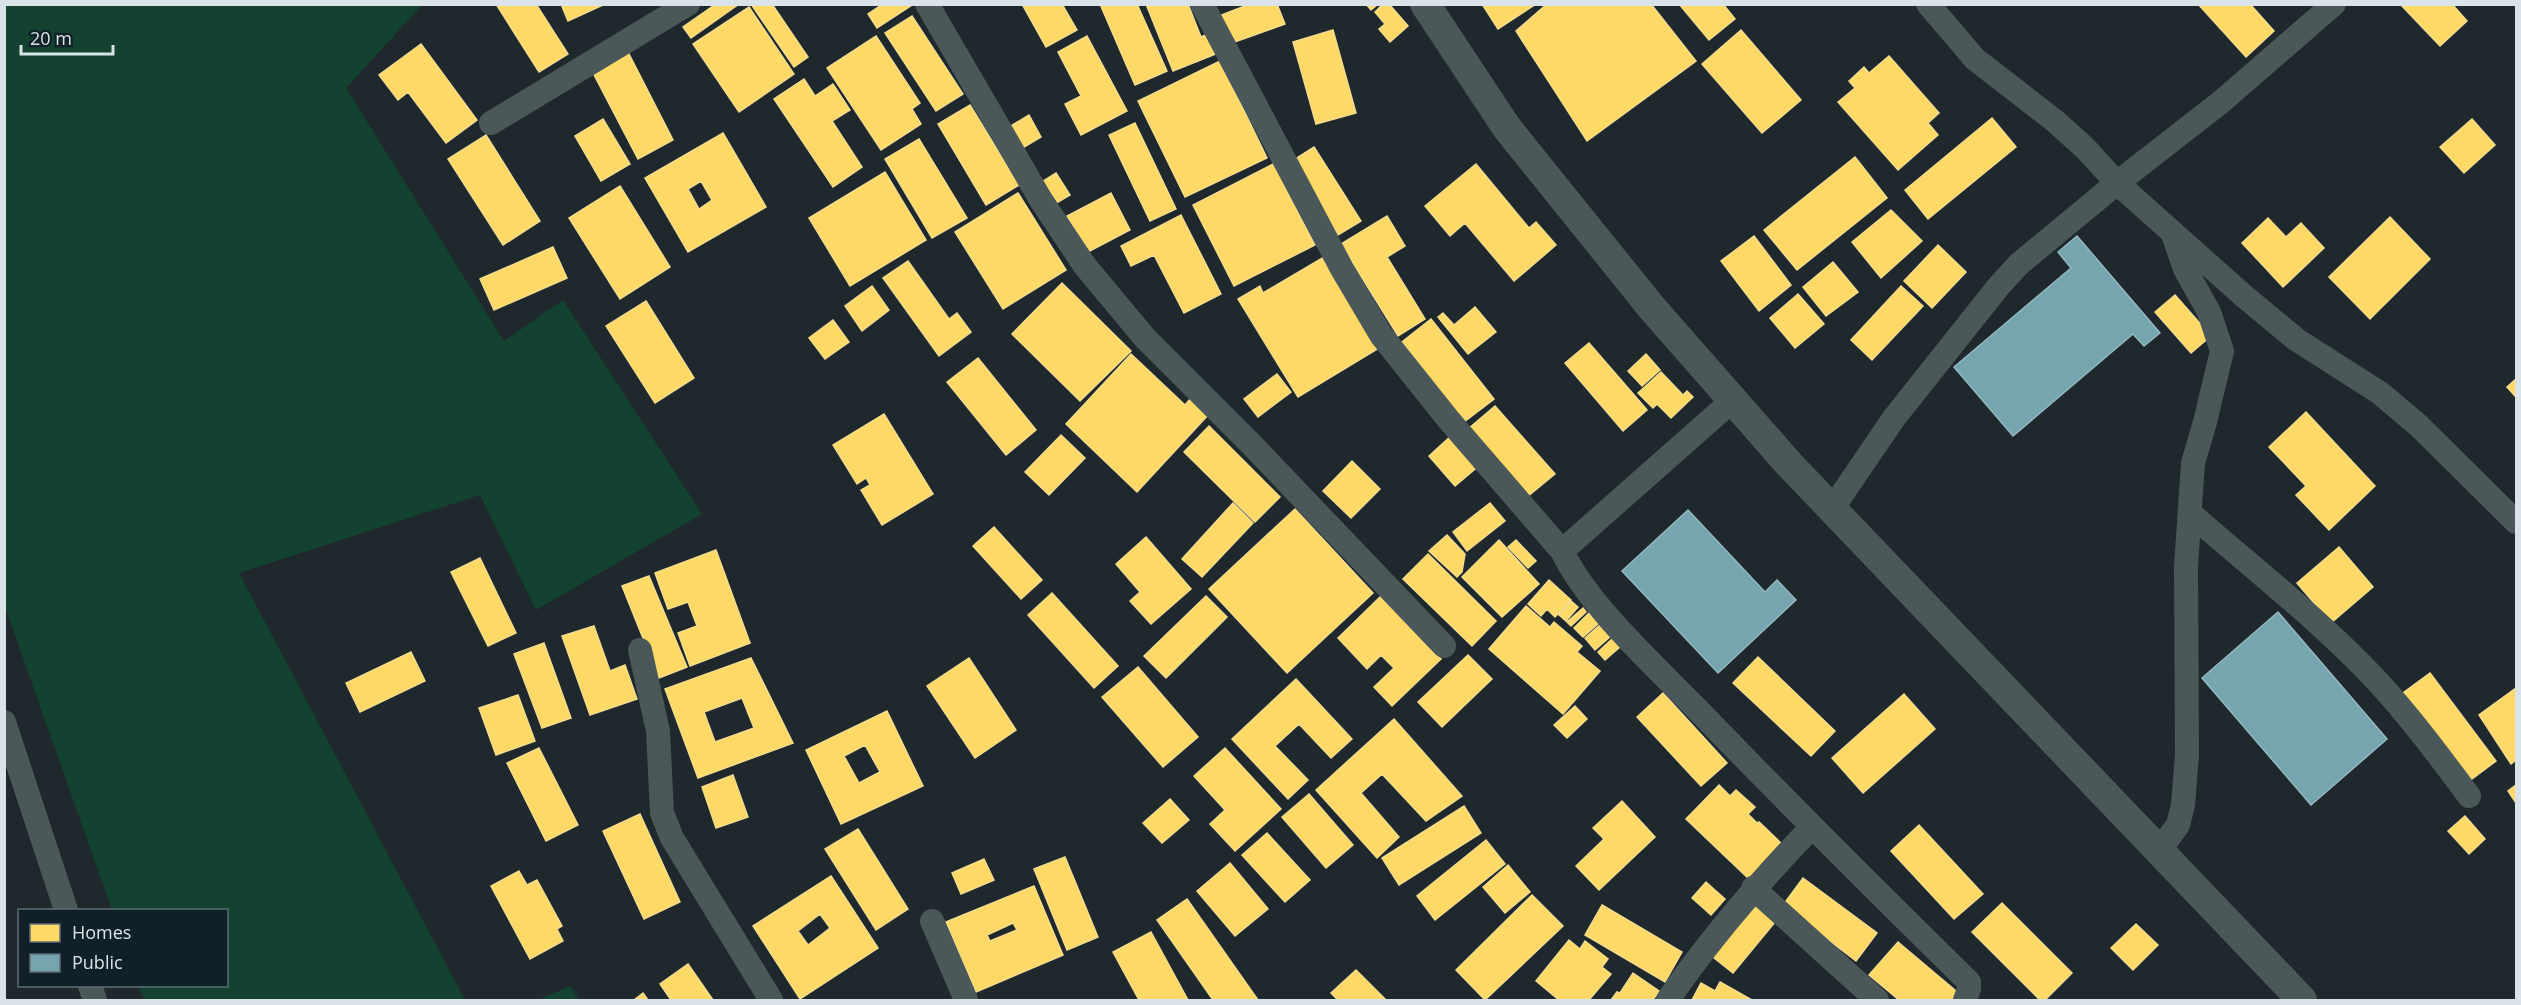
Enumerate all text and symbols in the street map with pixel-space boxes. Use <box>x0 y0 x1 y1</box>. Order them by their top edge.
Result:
scale bar <box>21 18 112 56</box>
text: 20 m <box>30 26 72 50</box>
legend <box>18 909 228 987</box>
text: Homes <box>72 920 131 944</box>
text: Public <box>72 950 123 974</box>

